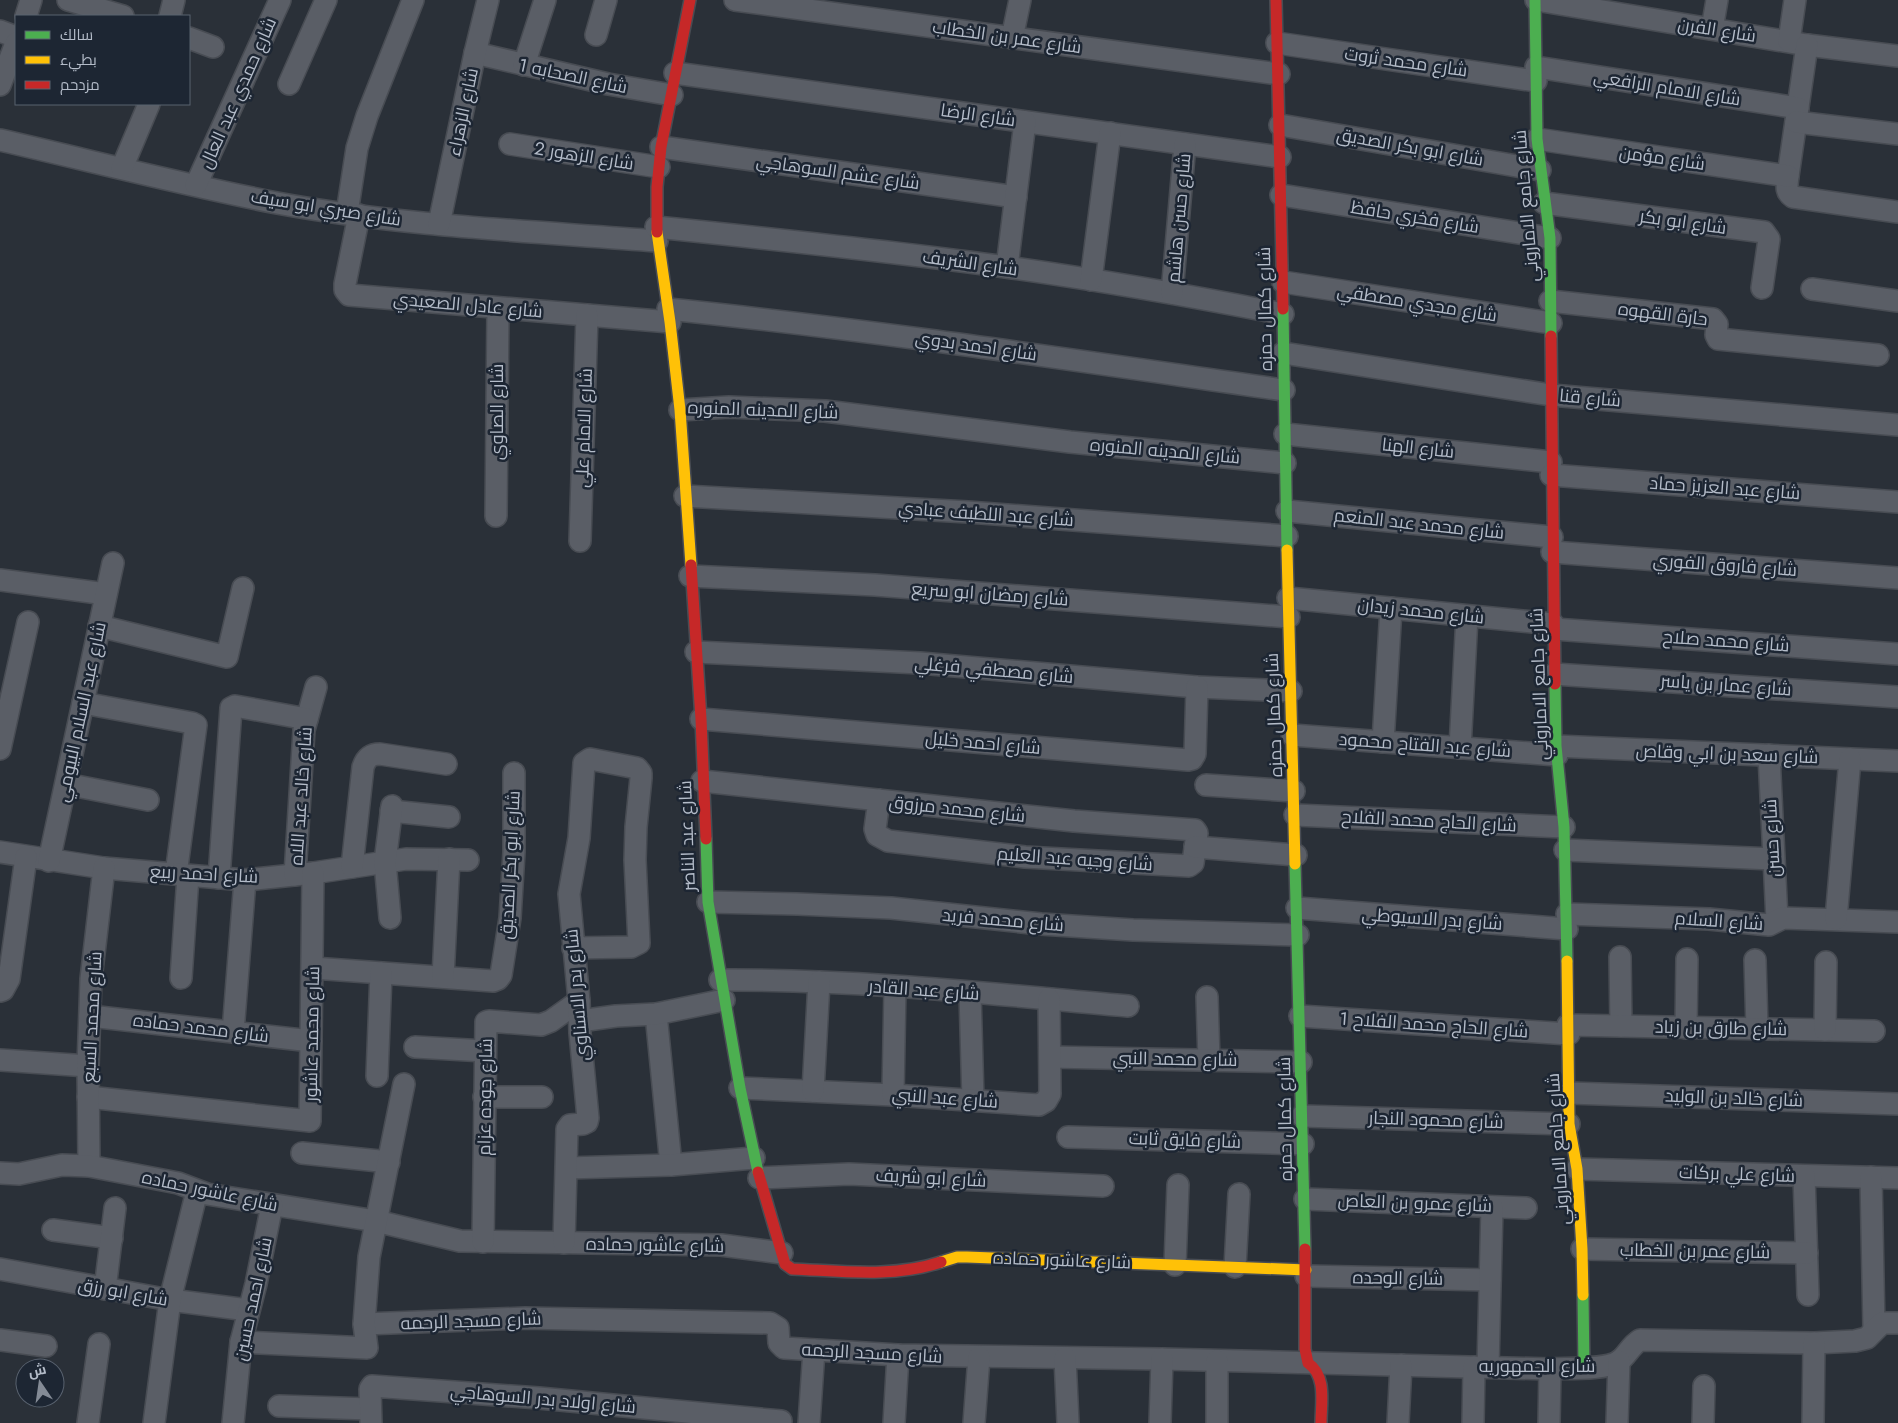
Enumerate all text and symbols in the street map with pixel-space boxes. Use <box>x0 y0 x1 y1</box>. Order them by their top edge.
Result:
street label: شارع الفرن <box>1676 11 1758 49</box>
street label: شارع حمدي عبد العال <box>193 13 284 173</box>
street label: شارع عمر بن الخطاب <box>931 14 1083 60</box>
legend <box>15 15 190 105</box>
text: سالك <box>60 24 93 46</box>
street label: شارع محمد ثروت <box>1343 40 1469 84</box>
text: بطيء <box>60 49 97 72</box>
street label: شارع الصحابه 1 <box>516 52 630 100</box>
street label: شارع الامام الرافعي <box>1591 64 1742 113</box>
street label: شارع الزهراء <box>441 65 485 159</box>
text: مزدحم <box>60 74 100 96</box>
street label: شارع الرضا <box>939 97 1017 133</box>
street label: شارع ابو بكر الصديق <box>1334 121 1486 173</box>
street label: شارع جامع الاماروني <box>1506 129 1547 283</box>
street label: شارع الزهور 2 <box>532 135 636 177</box>
street label: شارع مؤمن <box>1617 139 1707 177</box>
street label: شارع عشم السوهاجي <box>754 148 921 197</box>
street label: شارع حسن هاشم <box>1160 152 1198 284</box>
street label: شارع صبري ابو سيف <box>249 183 403 234</box>
street label: شارع فخري حافظ <box>1349 194 1481 241</box>
street label: شارع ابو بكر <box>1637 203 1728 241</box>
street label: شارع الشريف <box>921 243 1019 283</box>
street label: شارع كمال حمزه <box>1251 247 1279 371</box>
street label: شارع مجدي مصطفي <box>1335 278 1499 329</box>
street label: شارع عادل الصعيدي <box>392 286 544 325</box>
street label: حارة القهوه <box>1617 296 1709 332</box>
street label: شارع احمد بدوي <box>913 325 1039 368</box>
street label: شارع الصاوي <box>484 364 511 460</box>
street label: شارع الامام علي <box>569 368 600 488</box>
street label: شارع قنا <box>1558 382 1622 414</box>
street label: شارع المدينه المنوره <box>687 394 839 426</box>
street label: شارع المدينه المنوره <box>1089 431 1241 471</box>
street label: شارع الهنا <box>1381 431 1455 465</box>
street label: شارع عبد العزيز حماد <box>1649 470 1801 506</box>
street label: شارع عبد اللطيف عبادي <box>897 495 1075 534</box>
street label: شارع محمد عبد المنعم <box>1332 502 1506 546</box>
street label: شارع فاروق الفوري <box>1652 547 1798 584</box>
street label: شارع رمضان ابو سريع <box>910 576 1070 612</box>
street label: شارع محمد زيدان <box>1356 591 1486 631</box>
street label: شارع جامع الاماروني <box>1523 607 1556 761</box>
street label: شارع عبد السلام البيومي <box>49 620 114 805</box>
street label: شارع محمد صلاح <box>1662 624 1790 658</box>
street label: شارع مصطفي فرغلي <box>913 650 1075 691</box>
street label: شارع كمال حمزه <box>1259 652 1289 778</box>
street label: شارع عمار بن ياسر <box>1659 667 1792 703</box>
street label: شارع احمد خليل <box>924 725 1042 761</box>
street label: شارع خالد عبد اللاه <box>283 726 319 866</box>
street label: شارع عبد الفتاح محمود <box>1338 726 1512 764</box>
street label: شارع سعد بن ابي وقاص <box>1635 738 1819 771</box>
street label: شارع عبد الناصر <box>672 780 702 893</box>
street label: شارع محمد مرزوق <box>888 789 1026 829</box>
street label: شارع ابو بكر الصديق <box>493 790 527 940</box>
street label: شارع حسن <box>1757 798 1787 878</box>
street label: شارع الحاج محمد الفلاح <box>1341 803 1517 839</box>
street label: شارع وجيه عبد العليم <box>996 841 1154 877</box>
street label: شارع احمد ربيع <box>149 858 259 890</box>
street label: شارع بدر الاسيوطي <box>1361 901 1503 938</box>
street label: شارع محمد فريد <box>941 902 1065 938</box>
street label: شارع السلام <box>1674 905 1764 937</box>
street label: شارع بدر الاسناوي <box>558 928 597 1062</box>
street label: شارع محمد السبع <box>76 951 108 1083</box>
street label: شارع محمد عاشور <box>298 966 326 1103</box>
street label: شارع عبد القادر <box>867 973 980 1007</box>
street label: شارع الحاج محمد الفلاح 1 <box>1339 1005 1529 1045</box>
street label: شارع محمد حماده <box>132 1007 270 1049</box>
street label: شارع طارق بن زياد <box>1655 1014 1787 1042</box>
street label: شارع جوده عزام <box>471 1038 499 1156</box>
street label: شارع محمد النبي <box>1112 1045 1238 1074</box>
street label: شارع كمال حمزه <box>1271 1057 1299 1181</box>
street label: شارع جامع الاماروني <box>1540 1072 1577 1226</box>
street label: شارع عبد النبي <box>891 1081 999 1116</box>
street label: شارع خالد بن الوليد <box>1664 1083 1804 1113</box>
street label: شارع محمود النجار <box>1367 1105 1504 1135</box>
street label: شارع فايق ثابت <box>1128 1125 1242 1155</box>
street label: شارع علي بركات <box>1678 1159 1796 1190</box>
street label: شارع ابو شريف <box>875 1162 987 1194</box>
street label: شارع عاشور حماده <box>140 1164 280 1218</box>
street label: شارع عمرو بن العاص <box>1337 1187 1493 1219</box>
street label: شارع عاشور حماده <box>586 1231 724 1259</box>
street label: شارع احمد حسين <box>227 1235 279 1363</box>
street label: شارع عمر بن الخطاب <box>1620 1237 1770 1265</box>
street label: شارع عاشور حماده <box>992 1245 1132 1275</box>
street label: شارع الوحده <box>1352 1264 1444 1292</box>
street label: شارع ابو رزق <box>76 1271 170 1313</box>
street label: شارع مسجد الرحمه <box>400 1306 542 1336</box>
street label: شارع مسجد الرحمه <box>801 1336 943 1370</box>
street label: شارع الجمهوريه <box>1479 1353 1595 1379</box>
north arrow <box>15 1358 65 1408</box>
text: ش <box>26 1359 48 1382</box>
street label: شارع اولاد بدر السوهاجي <box>449 1378 637 1421</box>

